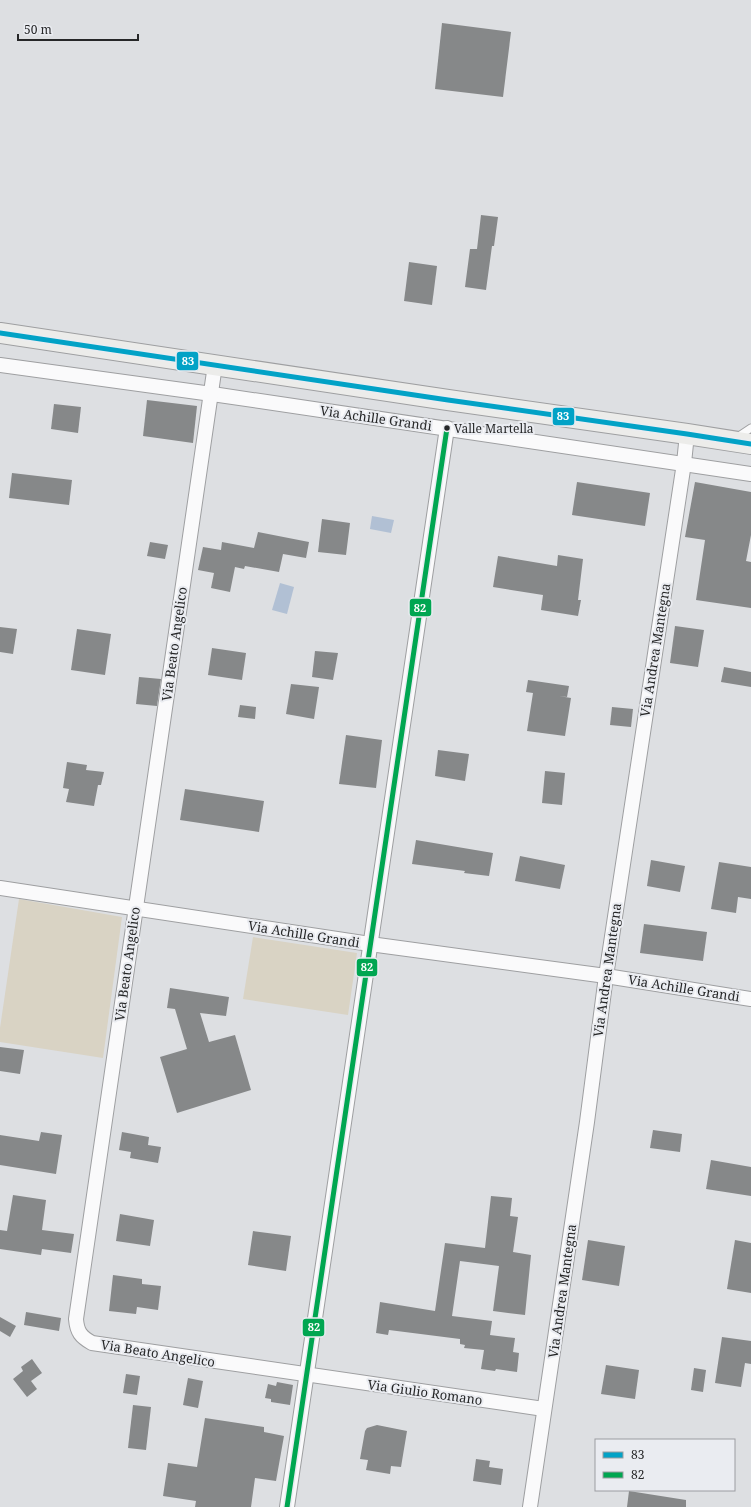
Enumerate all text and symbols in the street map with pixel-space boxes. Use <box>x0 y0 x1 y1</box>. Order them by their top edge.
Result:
scale bar <box>18 16 138 42</box>
text: 50 m <box>24 21 52 38</box>
line badge: 83 <box>176 351 199 371</box>
text: 83 <box>182 353 194 368</box>
street label: Via Achille Grandi <box>319 401 433 435</box>
line badge: 83 <box>552 407 575 426</box>
text: 83 <box>557 408 569 423</box>
place label: Valle Martella <box>454 420 534 437</box>
marker: Valle Martella <box>442 423 452 433</box>
street label: Via Andrea Mantegna <box>636 582 674 718</box>
street label: Via Beato Angelico <box>157 586 191 702</box>
line badge: 82 <box>409 598 432 617</box>
text: 82 <box>414 600 426 615</box>
street label: Via Andrea Mantegna <box>589 902 625 1038</box>
street label: Via Beato Angelico <box>110 906 144 1022</box>
street label: Via Achille Grandi <box>247 916 361 952</box>
line badge: 82 <box>356 958 378 977</box>
text: 82 <box>361 959 373 974</box>
street label: Via Achille Grandi <box>627 970 741 1006</box>
street label: Via Andrea Mantegna <box>544 1223 580 1359</box>
line badge: 82 <box>302 1318 325 1337</box>
text: 82 <box>308 1319 320 1334</box>
street label: Via Beato Angelico <box>100 1335 216 1371</box>
street label: Via Giulio Romano <box>366 1375 484 1409</box>
legend <box>595 1439 735 1491</box>
text: 83 <box>631 1446 645 1463</box>
text: 82 <box>631 1466 644 1483</box>

